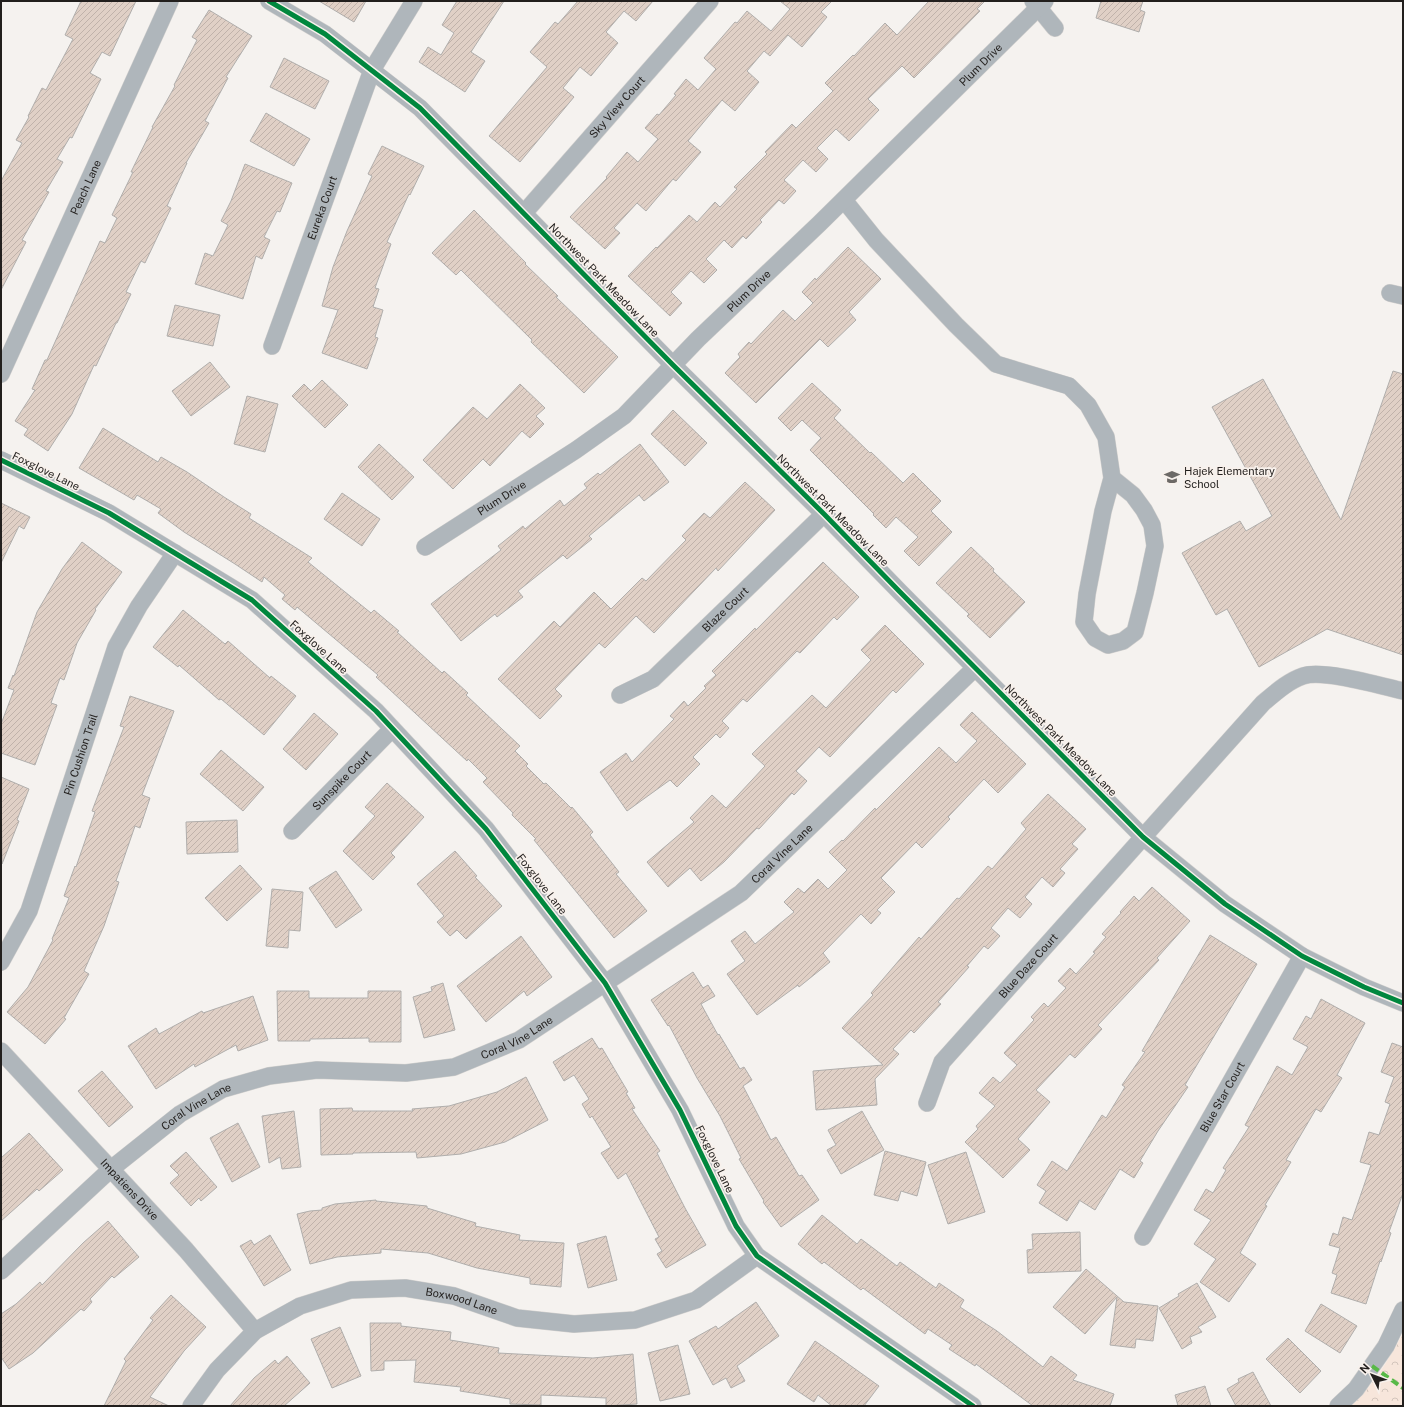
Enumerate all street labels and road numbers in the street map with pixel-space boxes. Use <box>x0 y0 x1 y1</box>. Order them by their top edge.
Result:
street label: Plum Drive <box>957 41 1004 88</box>
street label: Sky View Court <box>587 74 647 140</box>
street label: Peach Lane <box>68 158 103 217</box>
street label: Eureka Court <box>305 174 339 241</box>
street label: Northwest Park Meadow Lane <box>547 221 661 339</box>
street label: Plum Drive <box>725 267 773 314</box>
street label: Foxglove Lane <box>10 449 82 493</box>
street label: Northwest Park Meadow Lane <box>775 452 891 568</box>
street label: Plum Drive <box>475 478 528 518</box>
street label: Blaze Court <box>700 584 751 634</box>
street label: Foxglove Lane <box>288 618 350 676</box>
street label: Northwest Park Meadow Lane <box>1003 682 1119 798</box>
street label: Pin Cushion Trail <box>62 712 100 797</box>
street label: Sunspike Court <box>310 748 373 813</box>
street label: Coral Vine Lane <box>749 822 815 886</box>
street label: Foxglove Lane <box>515 851 569 917</box>
street label: Blue Daze Court <box>996 931 1060 1000</box>
street label: Coral Vine Lane <box>479 1013 555 1061</box>
street label: Blue Star Court <box>1198 1060 1247 1134</box>
street label: Coral Vine Lane <box>159 1081 232 1133</box>
street label: Foxglove Lane <box>693 1123 737 1195</box>
street label: Impatiens Drive <box>98 1156 161 1222</box>
street label: Boxwood Lane <box>425 1285 499 1317</box>

